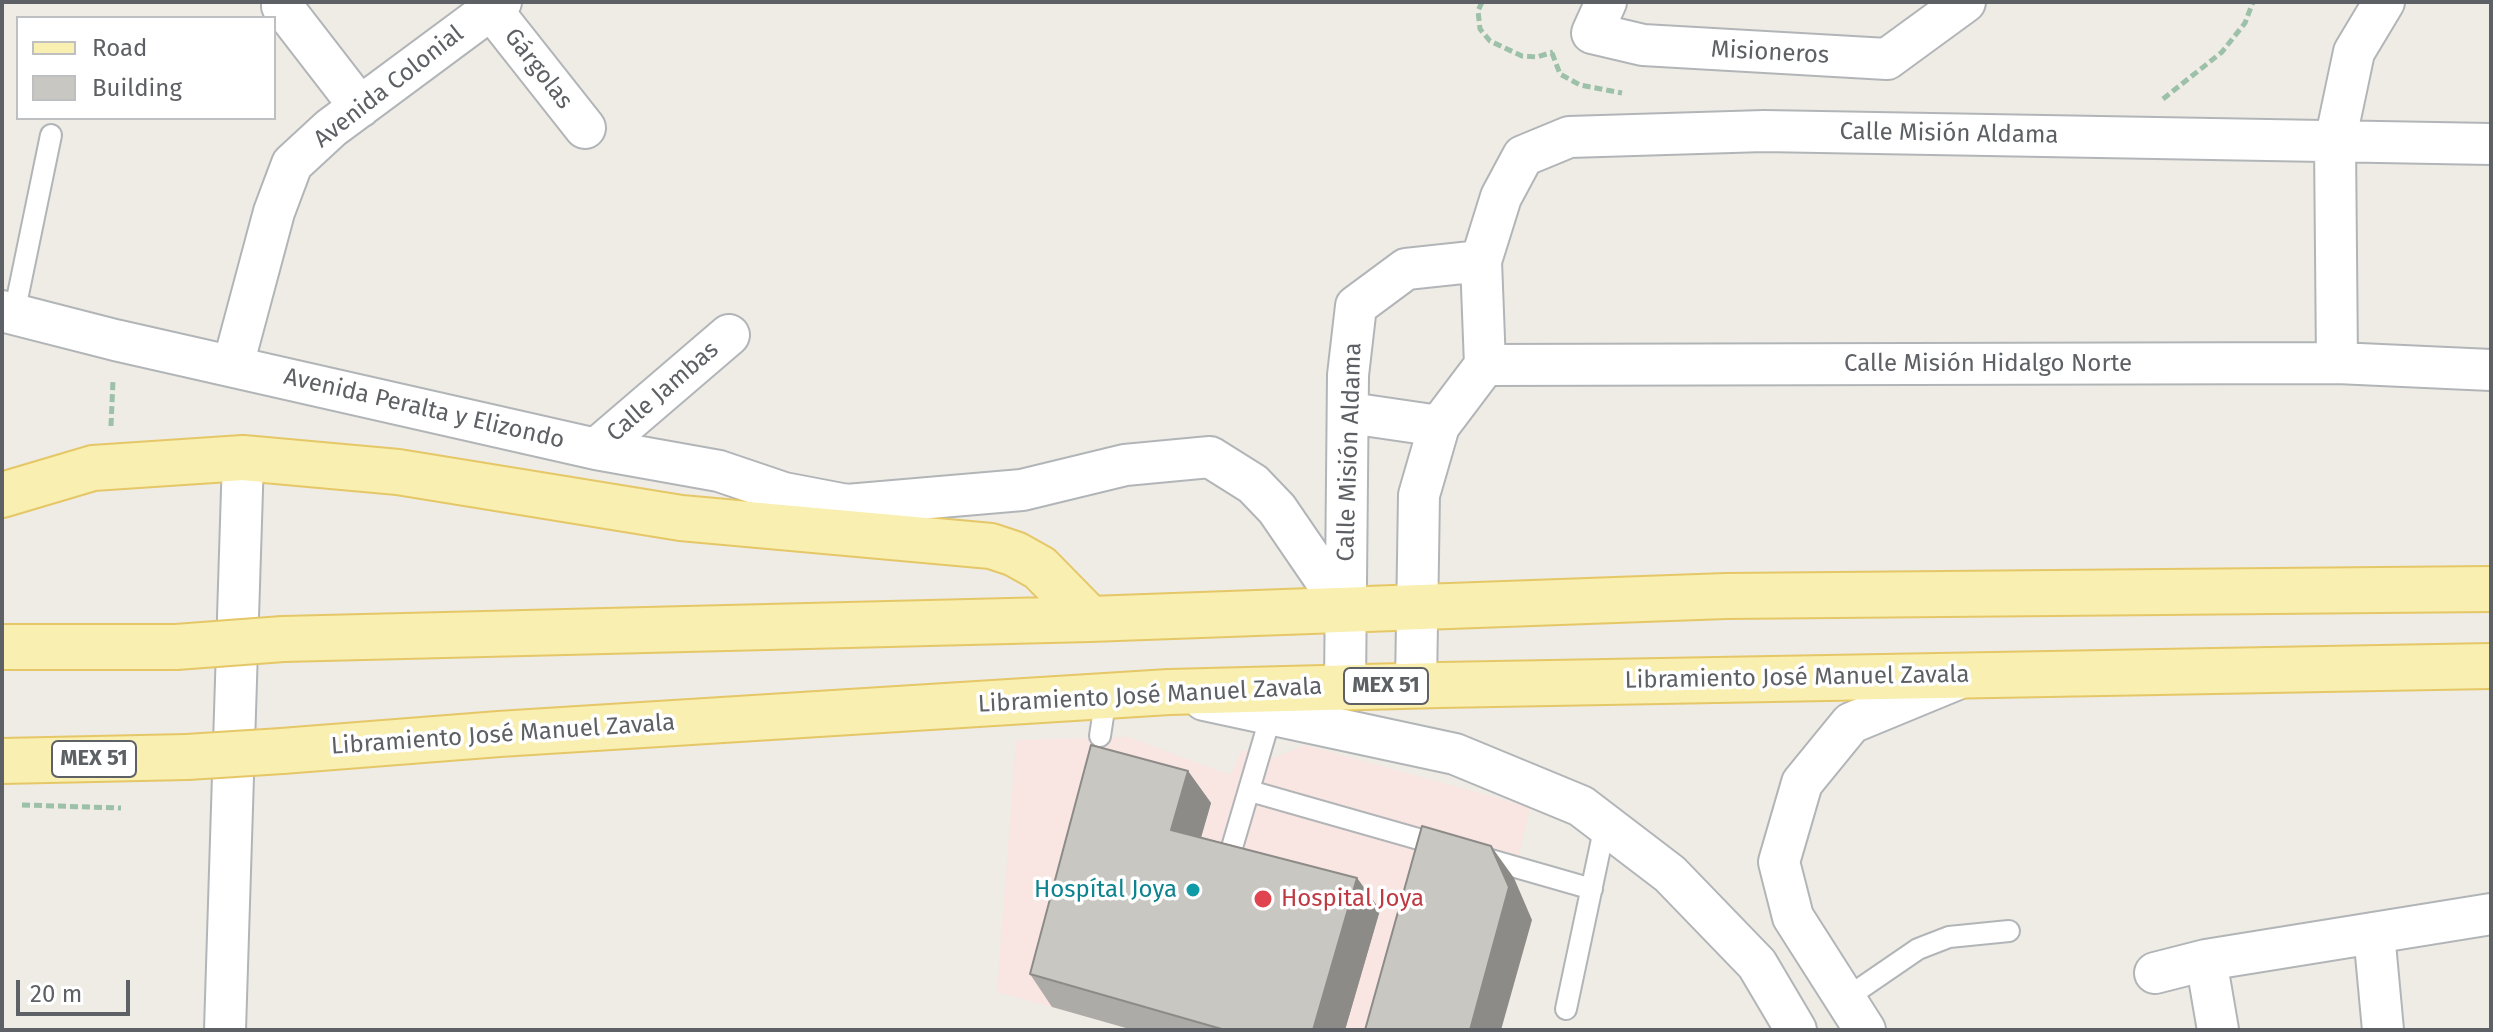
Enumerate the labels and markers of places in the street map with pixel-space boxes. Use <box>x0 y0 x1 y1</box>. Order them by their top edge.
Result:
place label: Hospítal Joya <box>1034 876 1177 904</box>
marker: Hospítal Joya <box>1184 881 1202 899</box>
place label: Hospital Joya <box>1281 885 1424 913</box>
marker: Hospital Joya <box>1252 888 1274 910</box>

